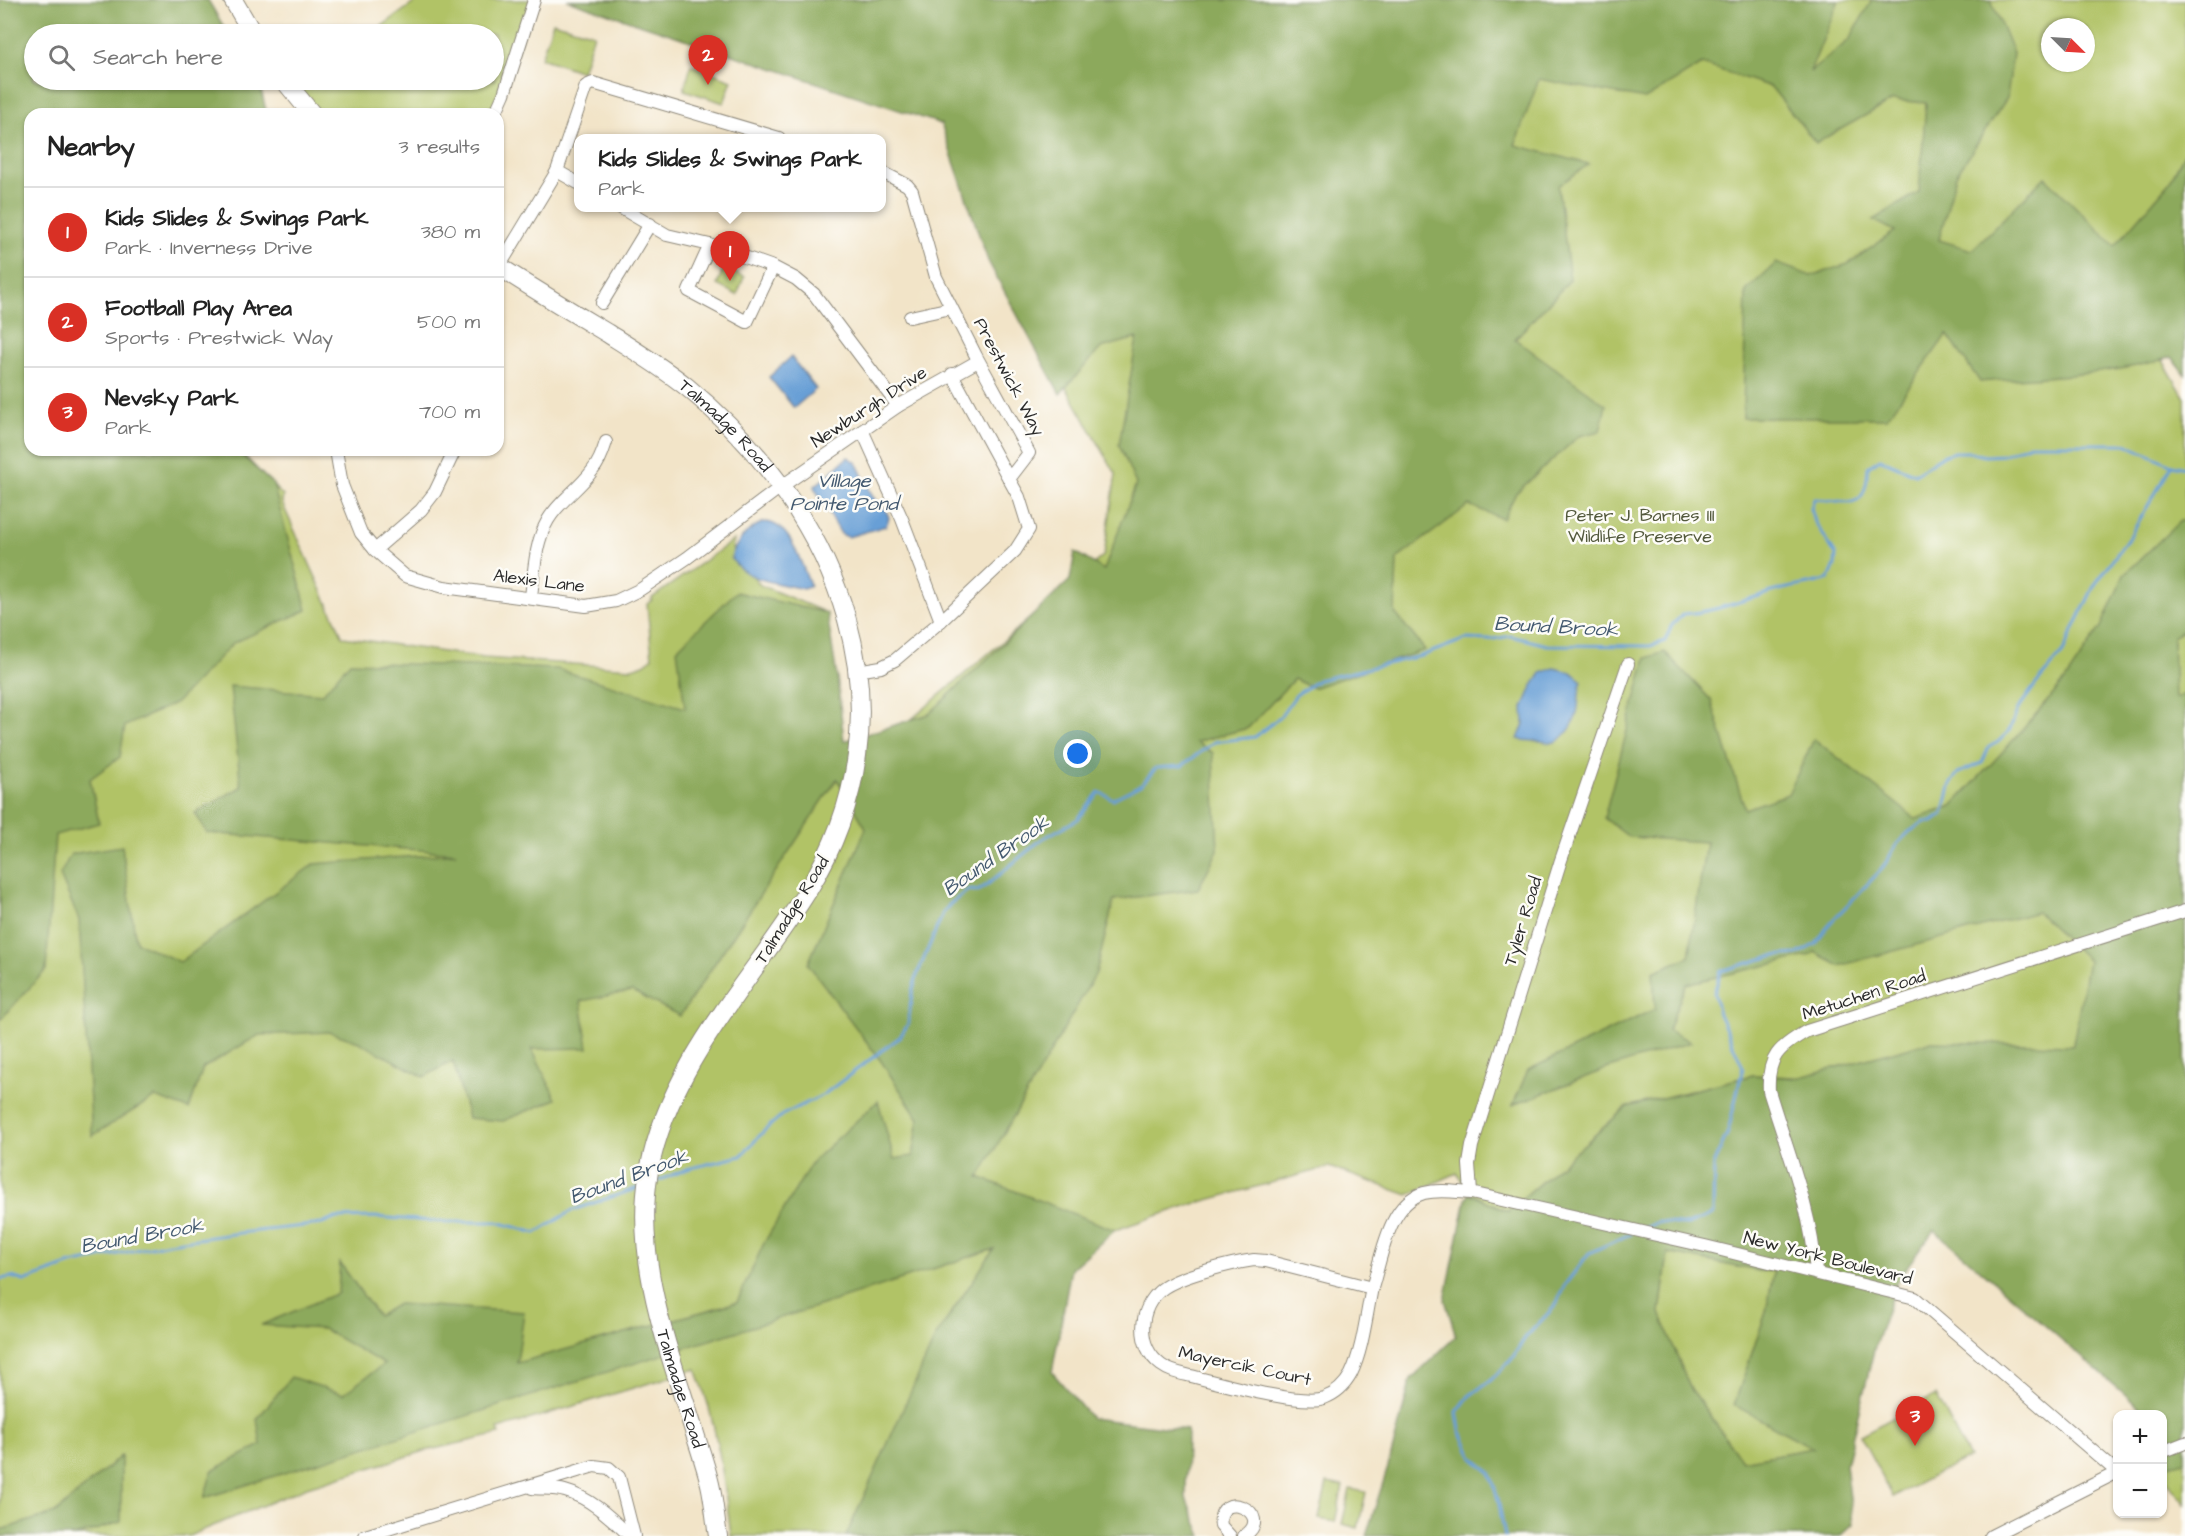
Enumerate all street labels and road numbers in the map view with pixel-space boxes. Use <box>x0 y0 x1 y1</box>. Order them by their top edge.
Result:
street label: Prestwick Way <box>966 314 1051 441</box>
street label: Newburgh Drive <box>806 360 933 455</box>
street label: Talmadge Road <box>674 373 778 477</box>
street label: Alexis Lane <box>492 563 586 599</box>
street label: Talmadge Road <box>749 851 836 969</box>
street label: Tyler Road <box>1498 873 1549 969</box>
street label: Metuchen Road <box>1799 963 1929 1027</box>
street label: New York Boulevard <box>1741 1225 1915 1291</box>
street label: Talmadge Road <box>651 1326 711 1451</box>
street label: Mayercik Court <box>1176 1340 1314 1393</box>

